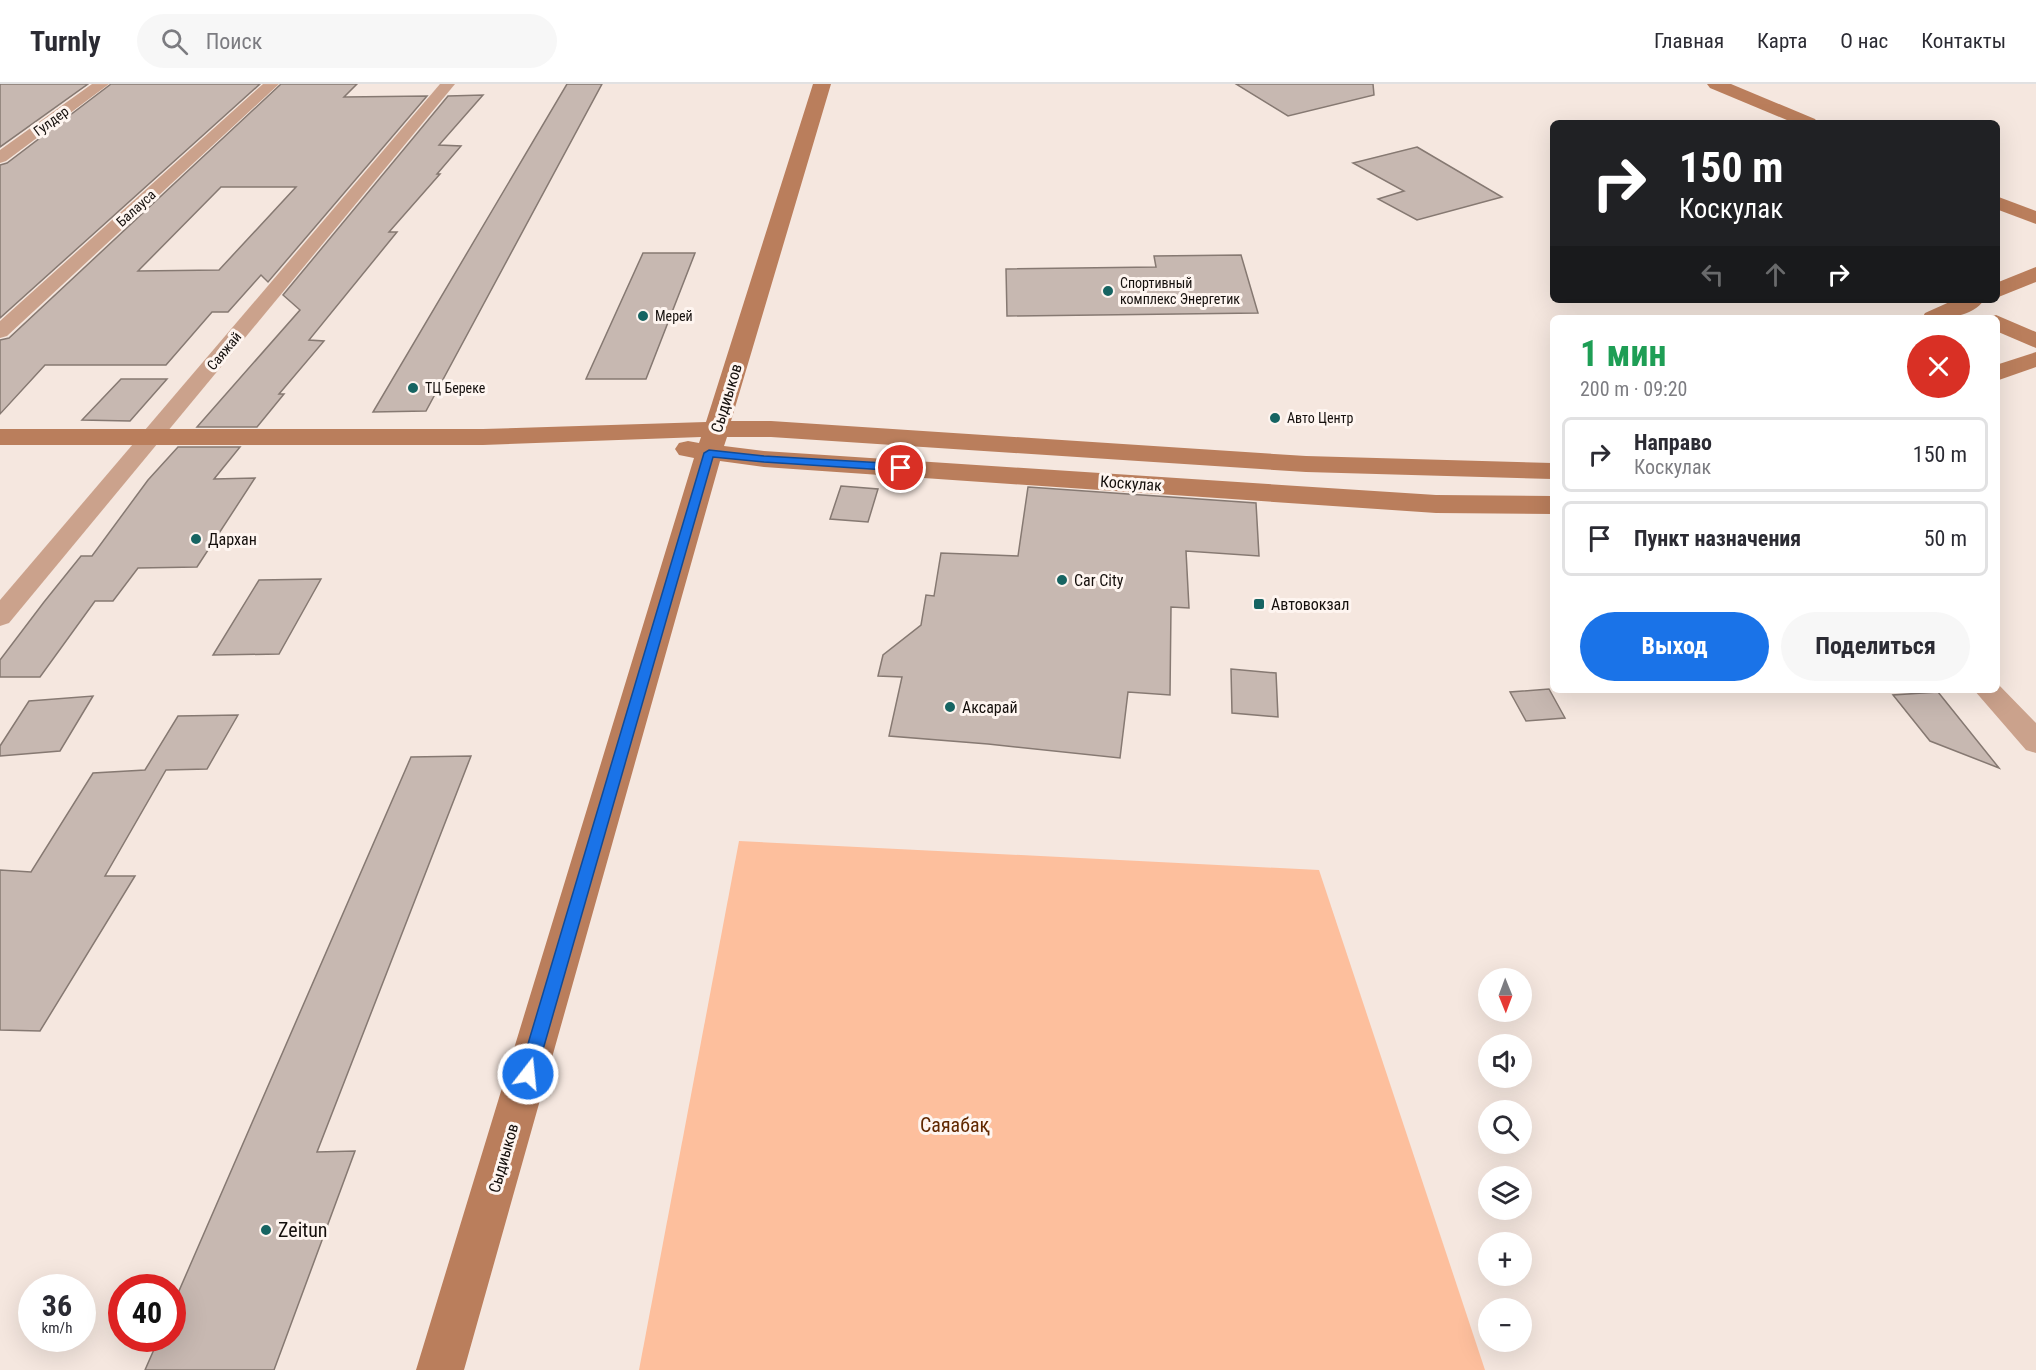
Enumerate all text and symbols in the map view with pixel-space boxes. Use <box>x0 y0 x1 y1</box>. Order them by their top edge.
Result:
search box <box>137 14 557 68</box>
text: Turnly <box>30 25 101 58</box>
icon: search <box>158 25 191 58</box>
text: Поиск <box>206 29 262 54</box>
text: Главная <box>1654 29 1724 53</box>
text: Карта <box>1757 29 1807 53</box>
text: О нас <box>1840 29 1888 53</box>
text: Контакты <box>1921 29 2006 53</box>
street label: Гулдер <box>30 103 72 139</box>
text: 150 m <box>1679 143 1784 192</box>
icon: right <box>1580 144 1658 222</box>
street label: Балауса <box>113 186 159 230</box>
text: Коскулак <box>1679 193 1783 225</box>
icon: left <box>1696 258 1729 291</box>
icon: ahead <box>1759 258 1792 291</box>
icon: right <box>1822 258 1855 291</box>
place label: Спортивный комплекс Энергетик <box>1120 275 1240 307</box>
marker: Спортивный комплекс Энергетик <box>1101 284 1115 298</box>
place label: Мерей <box>655 308 693 324</box>
marker: Мерей <box>636 309 650 323</box>
street label: Саяжай <box>204 329 244 373</box>
text: 1 мин <box>1580 333 1666 375</box>
button: close <box>1907 335 1970 398</box>
street label: Сыдиыков <box>707 361 746 435</box>
text: 200 m · 09:20 <box>1580 377 1687 401</box>
place label: ТЦ Береке <box>425 380 486 396</box>
marker: ТЦ Береке <box>406 381 420 395</box>
place label: Авто Центр <box>1287 410 1354 426</box>
marker: Авто Центр <box>1268 411 1282 425</box>
text: Направо <box>1634 430 1712 455</box>
icon: right <box>1583 438 1616 471</box>
pin <box>875 442 926 493</box>
text: 150 m <box>1913 442 1967 467</box>
icon: arrive <box>884 451 917 484</box>
text: Коскулак <box>1634 455 1711 479</box>
street label: Коскулак <box>1100 472 1163 495</box>
icon: arrive <box>1583 522 1616 555</box>
text: Пункт назначения <box>1634 526 1801 551</box>
text: 50 m <box>1924 526 1967 551</box>
place label: Дархан <box>208 530 257 549</box>
marker: Дархан <box>189 532 203 546</box>
place label: Car City <box>1074 571 1124 590</box>
marker: Car City <box>1055 573 1069 587</box>
place label: Автовокзал <box>1271 595 1349 614</box>
marker: Автовокзал <box>1252 597 1266 611</box>
button: Выход <box>1580 612 1769 681</box>
button: Поделиться <box>1781 612 1970 681</box>
place label: Аксарай <box>962 698 1018 717</box>
marker: Аксарай <box>943 700 957 714</box>
north arrow <box>1478 968 1532 1022</box>
map controls <box>1478 968 1532 1352</box>
button: sound <box>1478 1034 1532 1088</box>
position arrow <box>496 1042 560 1106</box>
button: search <box>1478 1100 1532 1154</box>
park label: Саяабақ <box>920 1113 990 1137</box>
street label: Сыдиыков <box>485 1121 522 1195</box>
button: layers <box>1478 1166 1532 1220</box>
place label: Zeitun <box>278 1218 328 1242</box>
marker: Zeitun <box>259 1223 273 1237</box>
button: + <box>1478 1232 1532 1286</box>
speed limit sign: 40 <box>108 1274 186 1352</box>
text: 36 <box>42 1288 72 1323</box>
button: − <box>1478 1298 1532 1352</box>
text: km/h <box>42 1319 72 1337</box>

